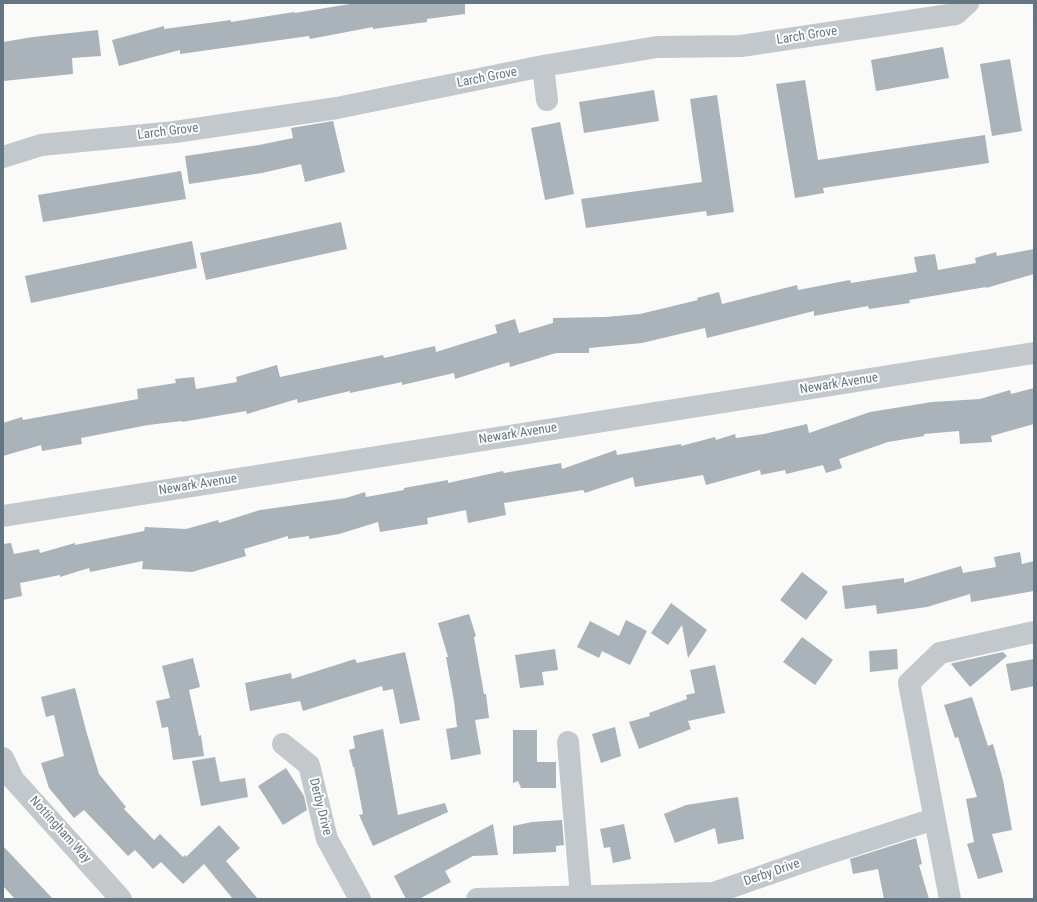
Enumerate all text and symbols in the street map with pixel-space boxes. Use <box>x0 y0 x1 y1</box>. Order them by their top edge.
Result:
street label: Larch Grove <box>776 24 838 48</box>
street label: Larch Grove <box>456 65 518 91</box>
street label: Larch Grove <box>137 121 199 143</box>
street label: Newark Avenue <box>799 370 879 398</box>
street label: Newark Avenue <box>478 420 558 448</box>
street label: Newark Avenue <box>158 471 238 499</box>
street label: Derby Drive <box>305 777 335 837</box>
street label: Nottingham Way <box>26 793 94 867</box>
street label: Derby Drive <box>742 856 802 890</box>

